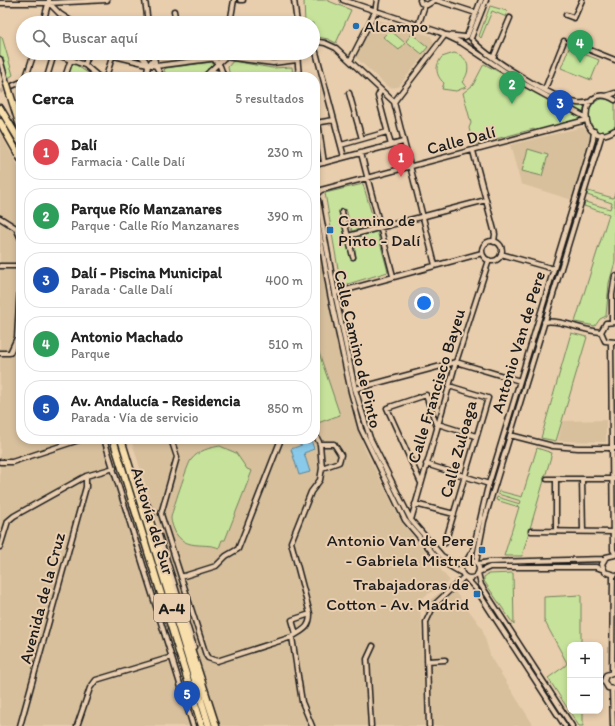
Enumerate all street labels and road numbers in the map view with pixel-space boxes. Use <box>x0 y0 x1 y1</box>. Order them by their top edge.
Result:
street label: Calle Dalí <box>425 121 498 159</box>
street label: Calle Camino de Pinto <box>330 268 386 430</box>
street label: Antonio Van de Pere <box>487 269 549 415</box>
street label: Calle Francisco Bayeu <box>403 306 469 466</box>
street label: Calle Zuloaga <box>435 398 481 500</box>
street label: Autovía del Sur <box>127 465 179 578</box>
street label: Avenida de la Cruz <box>15 530 69 666</box>
road number: A-4 <box>154 594 190 622</box>

